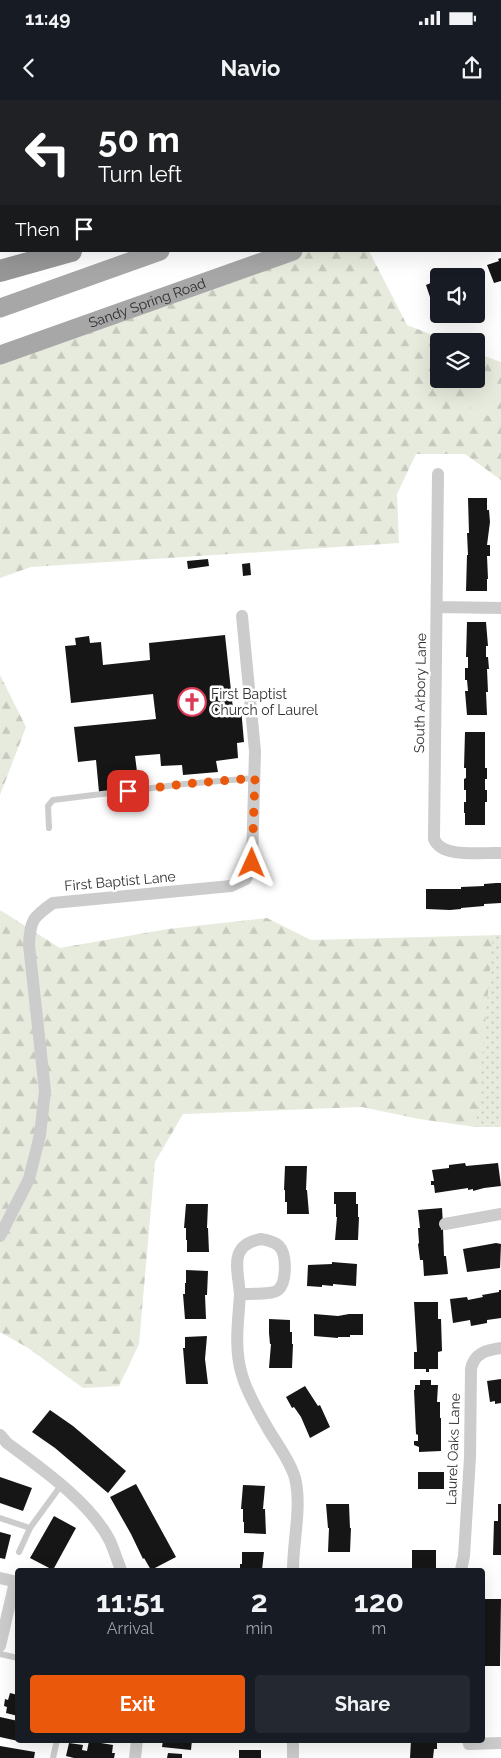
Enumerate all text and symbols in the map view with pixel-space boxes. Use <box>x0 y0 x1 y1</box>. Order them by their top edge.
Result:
text: 11:49 <box>25 7 71 29</box>
icon: back <box>15 54 43 82</box>
icon: share <box>458 54 486 82</box>
text: Navio <box>221 55 280 81</box>
text: 50 m <box>98 119 180 160</box>
icon: left <box>15 120 80 185</box>
text: Turn left <box>98 161 182 187</box>
icon: arrive <box>70 215 98 243</box>
text: Then <box>15 218 60 240</box>
map controls <box>430 268 485 388</box>
button: sound <box>430 268 485 323</box>
street label: Sandy Spring Road <box>86 275 208 331</box>
button: layers <box>430 333 485 388</box>
street label: South Arbory Lane <box>411 633 429 753</box>
place label: First Baptist Church of Laurel <box>211 686 318 718</box>
church icon: First Baptist Church of Laurel <box>177 687 207 717</box>
pin <box>107 770 149 812</box>
icon: arrive <box>114 777 142 805</box>
position arrow <box>225 836 277 888</box>
street label: First Baptist Lane <box>64 868 176 894</box>
street label: Laurel Oaks Lane <box>443 1393 463 1505</box>
text: 11:51 <box>96 1584 164 1619</box>
text: 2 <box>251 1584 268 1619</box>
text: 120 <box>354 1584 404 1619</box>
text: Arrival <box>107 1619 154 1638</box>
text: min <box>245 1619 273 1638</box>
text: m <box>372 1619 386 1638</box>
button: Exit <box>30 1675 245 1733</box>
button: Share <box>255 1675 470 1733</box>

